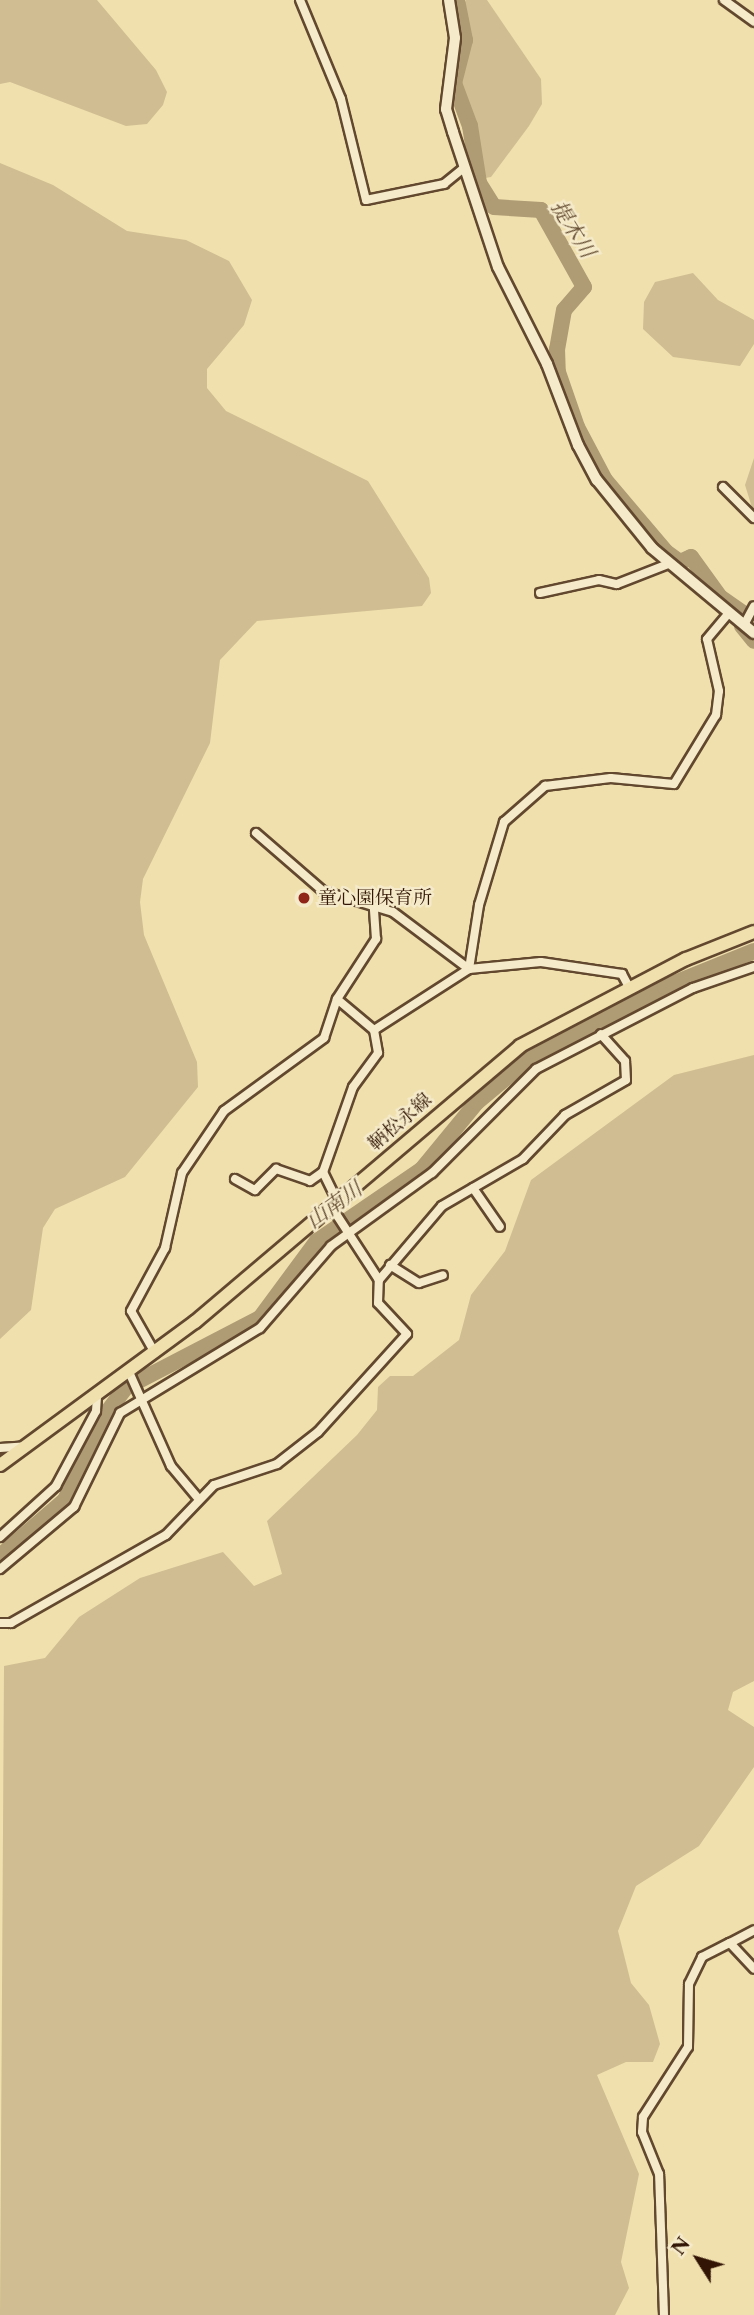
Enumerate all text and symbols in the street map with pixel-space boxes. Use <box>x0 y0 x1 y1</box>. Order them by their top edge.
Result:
water label: 提木川 <box>546 196 600 262</box>
place label: 童心園保育所 <box>318 887 432 909</box>
marker: 童心園保育所 <box>296 890 312 906</box>
street label: 鞆松永線 <box>364 1088 436 1156</box>
water label: 山南川 <box>301 1176 367 1234</box>
north arrow <box>663 2224 733 2294</box>
text: N <box>667 2233 695 2260</box>

